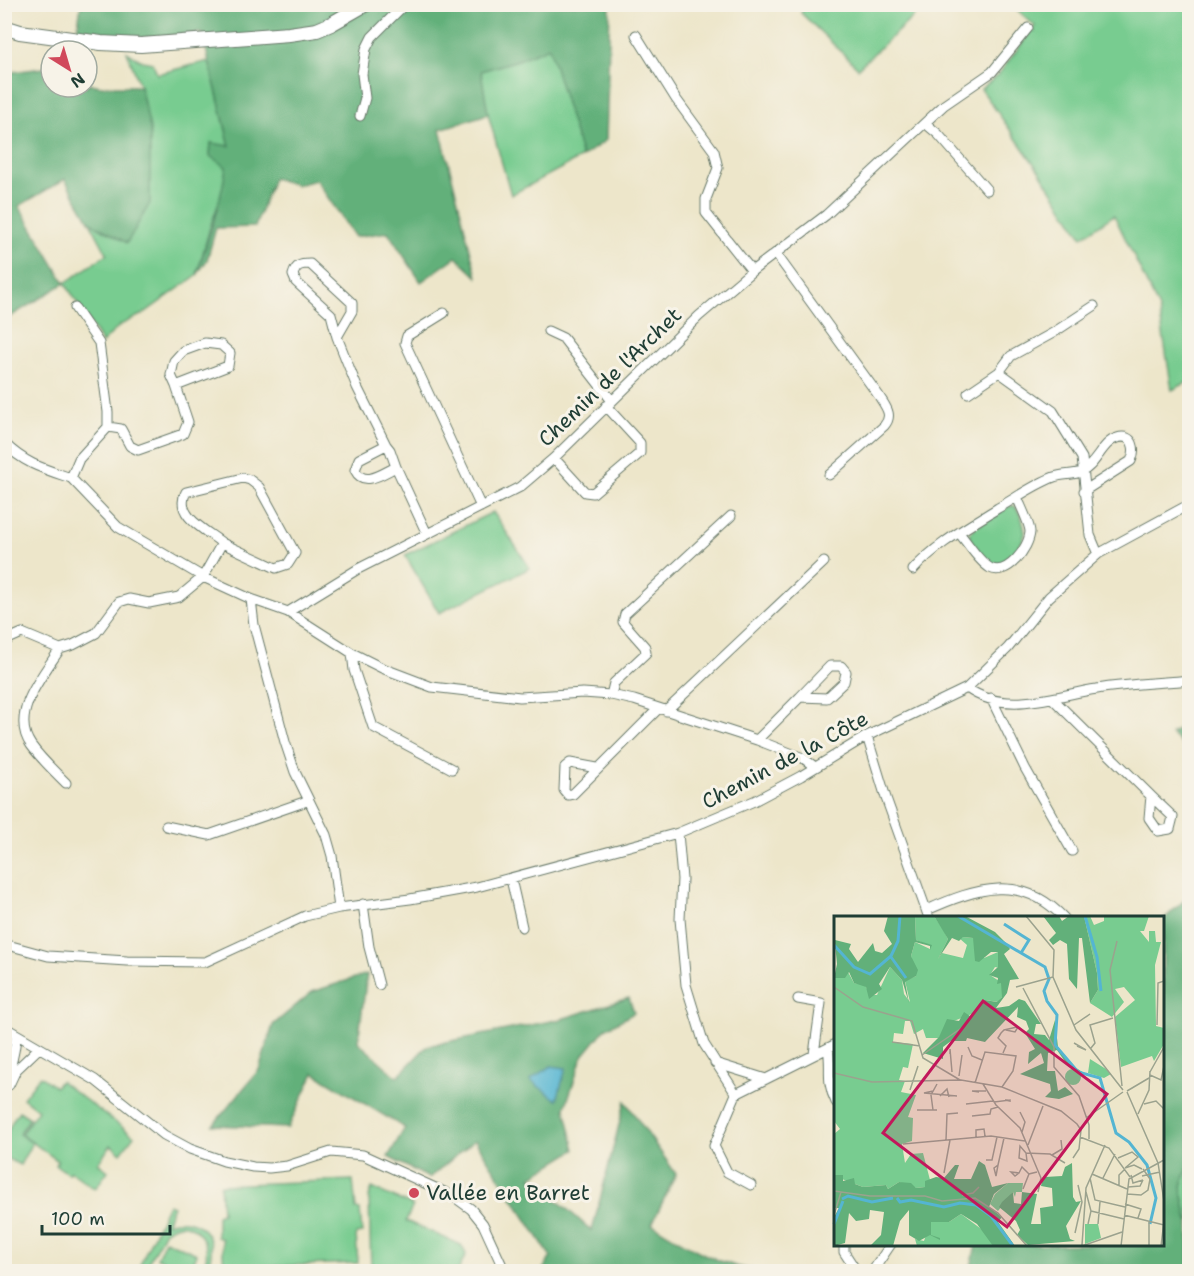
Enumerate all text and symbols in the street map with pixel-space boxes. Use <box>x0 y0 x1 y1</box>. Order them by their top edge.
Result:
north arrow <box>39 39 99 99</box>
text: N <box>66 68 89 93</box>
street label: Chemin de l'Archet <box>532 301 688 453</box>
street label: Chemin de la Côte <box>697 704 873 816</box>
inset map <box>834 916 1164 1246</box>
place label: Vallée en Barret <box>426 1179 590 1207</box>
marker: Vallée en Barret <box>407 1186 421 1200</box>
scale bar <box>42 1198 170 1236</box>
text: 100 m <box>51 1207 105 1231</box>

